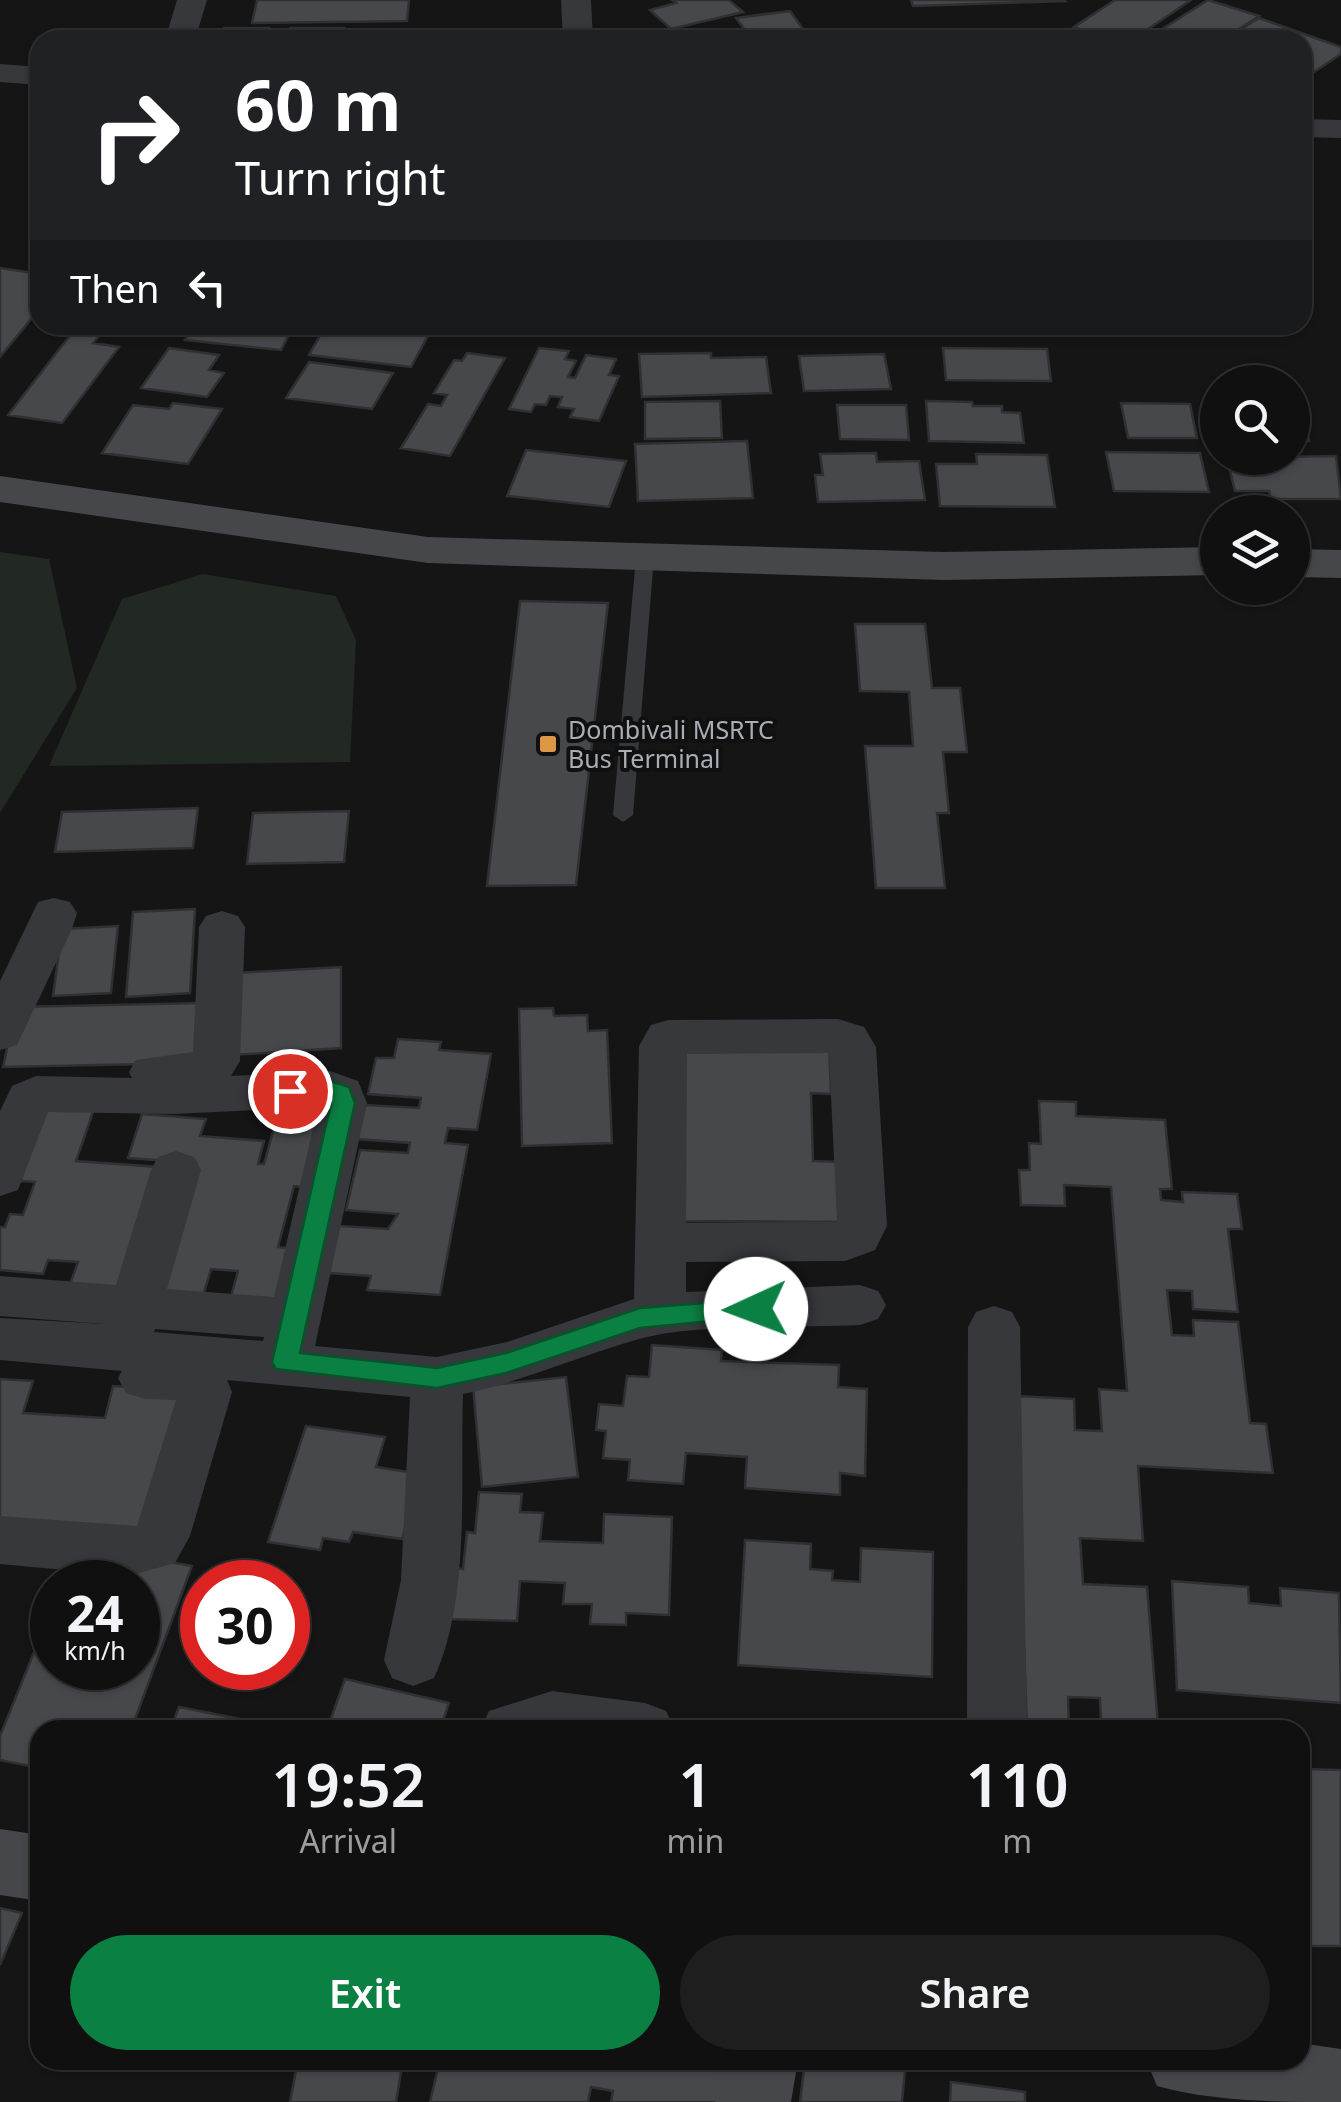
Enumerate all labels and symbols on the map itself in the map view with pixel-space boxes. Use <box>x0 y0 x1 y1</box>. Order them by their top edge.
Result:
place label: Dombivali MSRTC Bus Terminal <box>568 712 774 775</box>
marker: Dombivali MSRTC Bus Terminal <box>537 733 559 755</box>
pin <box>248 1049 333 1134</box>
position arrow <box>704 1257 808 1361</box>
speed limit sign: 30 <box>180 1560 310 1690</box>

